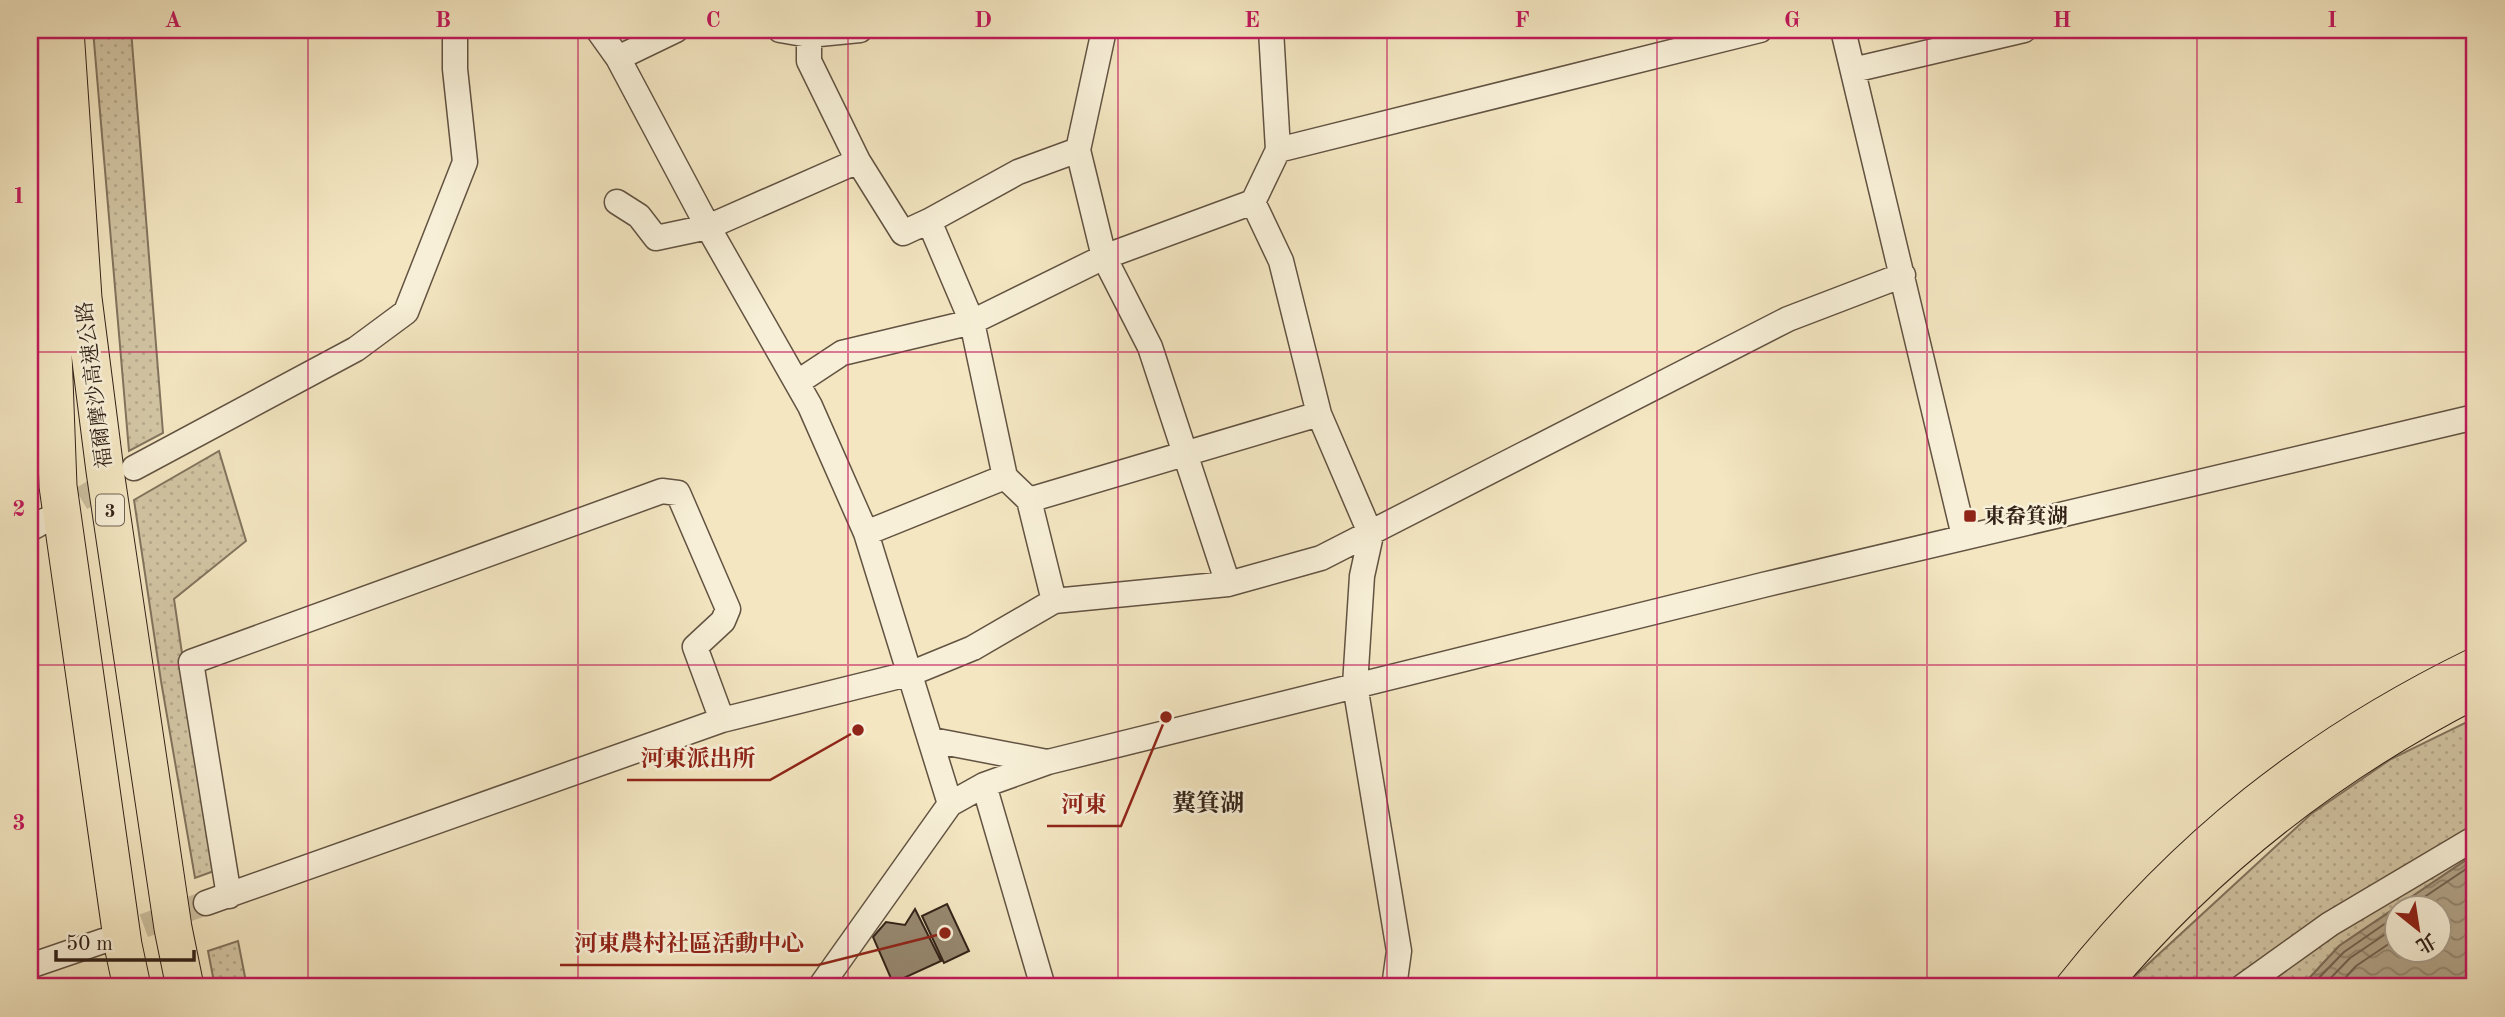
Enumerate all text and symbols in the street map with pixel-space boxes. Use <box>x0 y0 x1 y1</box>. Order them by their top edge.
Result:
text: A <box>164 9 182 32</box>
text: B <box>435 9 451 32</box>
text: C <box>705 9 721 32</box>
text: D <box>974 9 992 32</box>
text: E <box>1244 9 1260 32</box>
text: F <box>1514 9 1530 32</box>
text: G <box>1784 9 1800 32</box>
text: H <box>2053 9 2071 32</box>
text: I <box>2327 9 2337 32</box>
text: 1 <box>12 185 26 208</box>
street label: 福爾摩沙高速公路 <box>72 300 116 470</box>
road number: 3 <box>96 495 124 526</box>
text: 2 <box>12 498 26 521</box>
place label: 東畚箕湖 <box>1984 504 2068 528</box>
marker: 東畚箕湖 <box>1962 508 1978 524</box>
callout: 河東派出所 <box>627 736 770 780</box>
text: 河東派出所 <box>641 746 756 771</box>
callout: 河東 <box>1047 782 1121 826</box>
district label: 糞箕湖 <box>1172 790 1244 817</box>
text: 河東 <box>1061 792 1107 817</box>
text: 3 <box>12 812 26 835</box>
north arrow <box>2382 894 2452 964</box>
scale bar <box>56 919 194 963</box>
callout: 河東農村社區活動中心 <box>560 921 818 965</box>
text: 北 <box>2412 929 2439 956</box>
text: 河東農村社區活動中心 <box>574 931 804 956</box>
text: 50 m <box>66 934 113 955</box>

